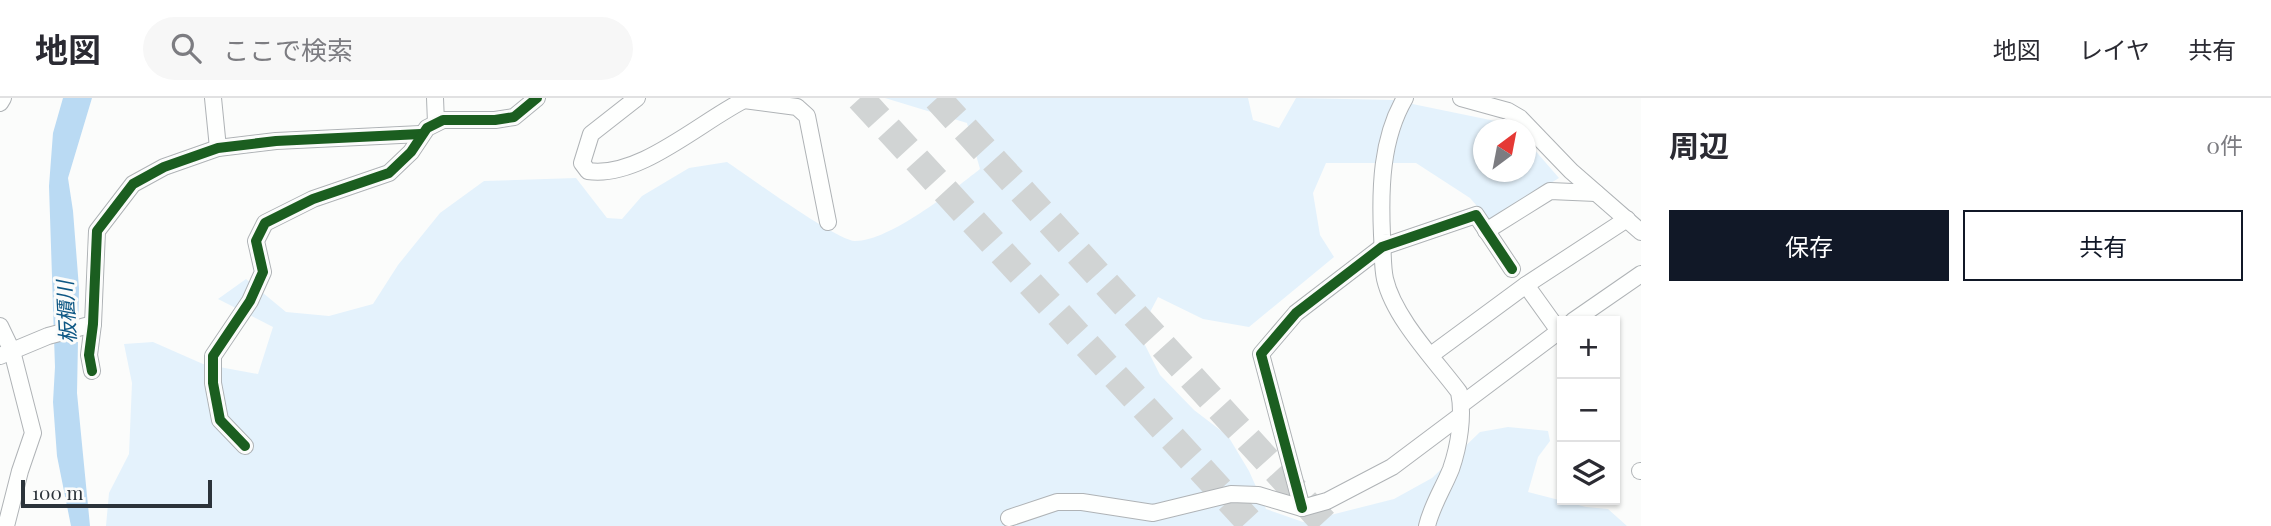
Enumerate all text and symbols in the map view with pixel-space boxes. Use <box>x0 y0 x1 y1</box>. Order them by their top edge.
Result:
search box <box>143 17 633 80</box>
text: 地図 <box>35 26 101 70</box>
icon: search <box>167 29 205 67</box>
text: ここで検索 <box>223 32 353 67</box>
text: 地図 <box>1993 33 2041 65</box>
text: レイヤ <box>2079 33 2150 65</box>
text: 共有 <box>2188 33 2236 65</box>
north arrow <box>1473 119 1536 182</box>
text: 周辺 <box>1669 125 1729 165</box>
text: 0件 <box>2206 129 2243 160</box>
button: 保存 <box>1669 210 1949 281</box>
button: 共有 <box>1963 210 2243 281</box>
water label: 板櫃川 <box>49 278 81 344</box>
map controls <box>1557 316 1620 505</box>
button: + <box>1557 316 1620 379</box>
button: − <box>1557 379 1620 442</box>
button: layers <box>1557 442 1620 505</box>
scale bar <box>21 477 212 509</box>
text: 100 m <box>32 479 83 505</box>

